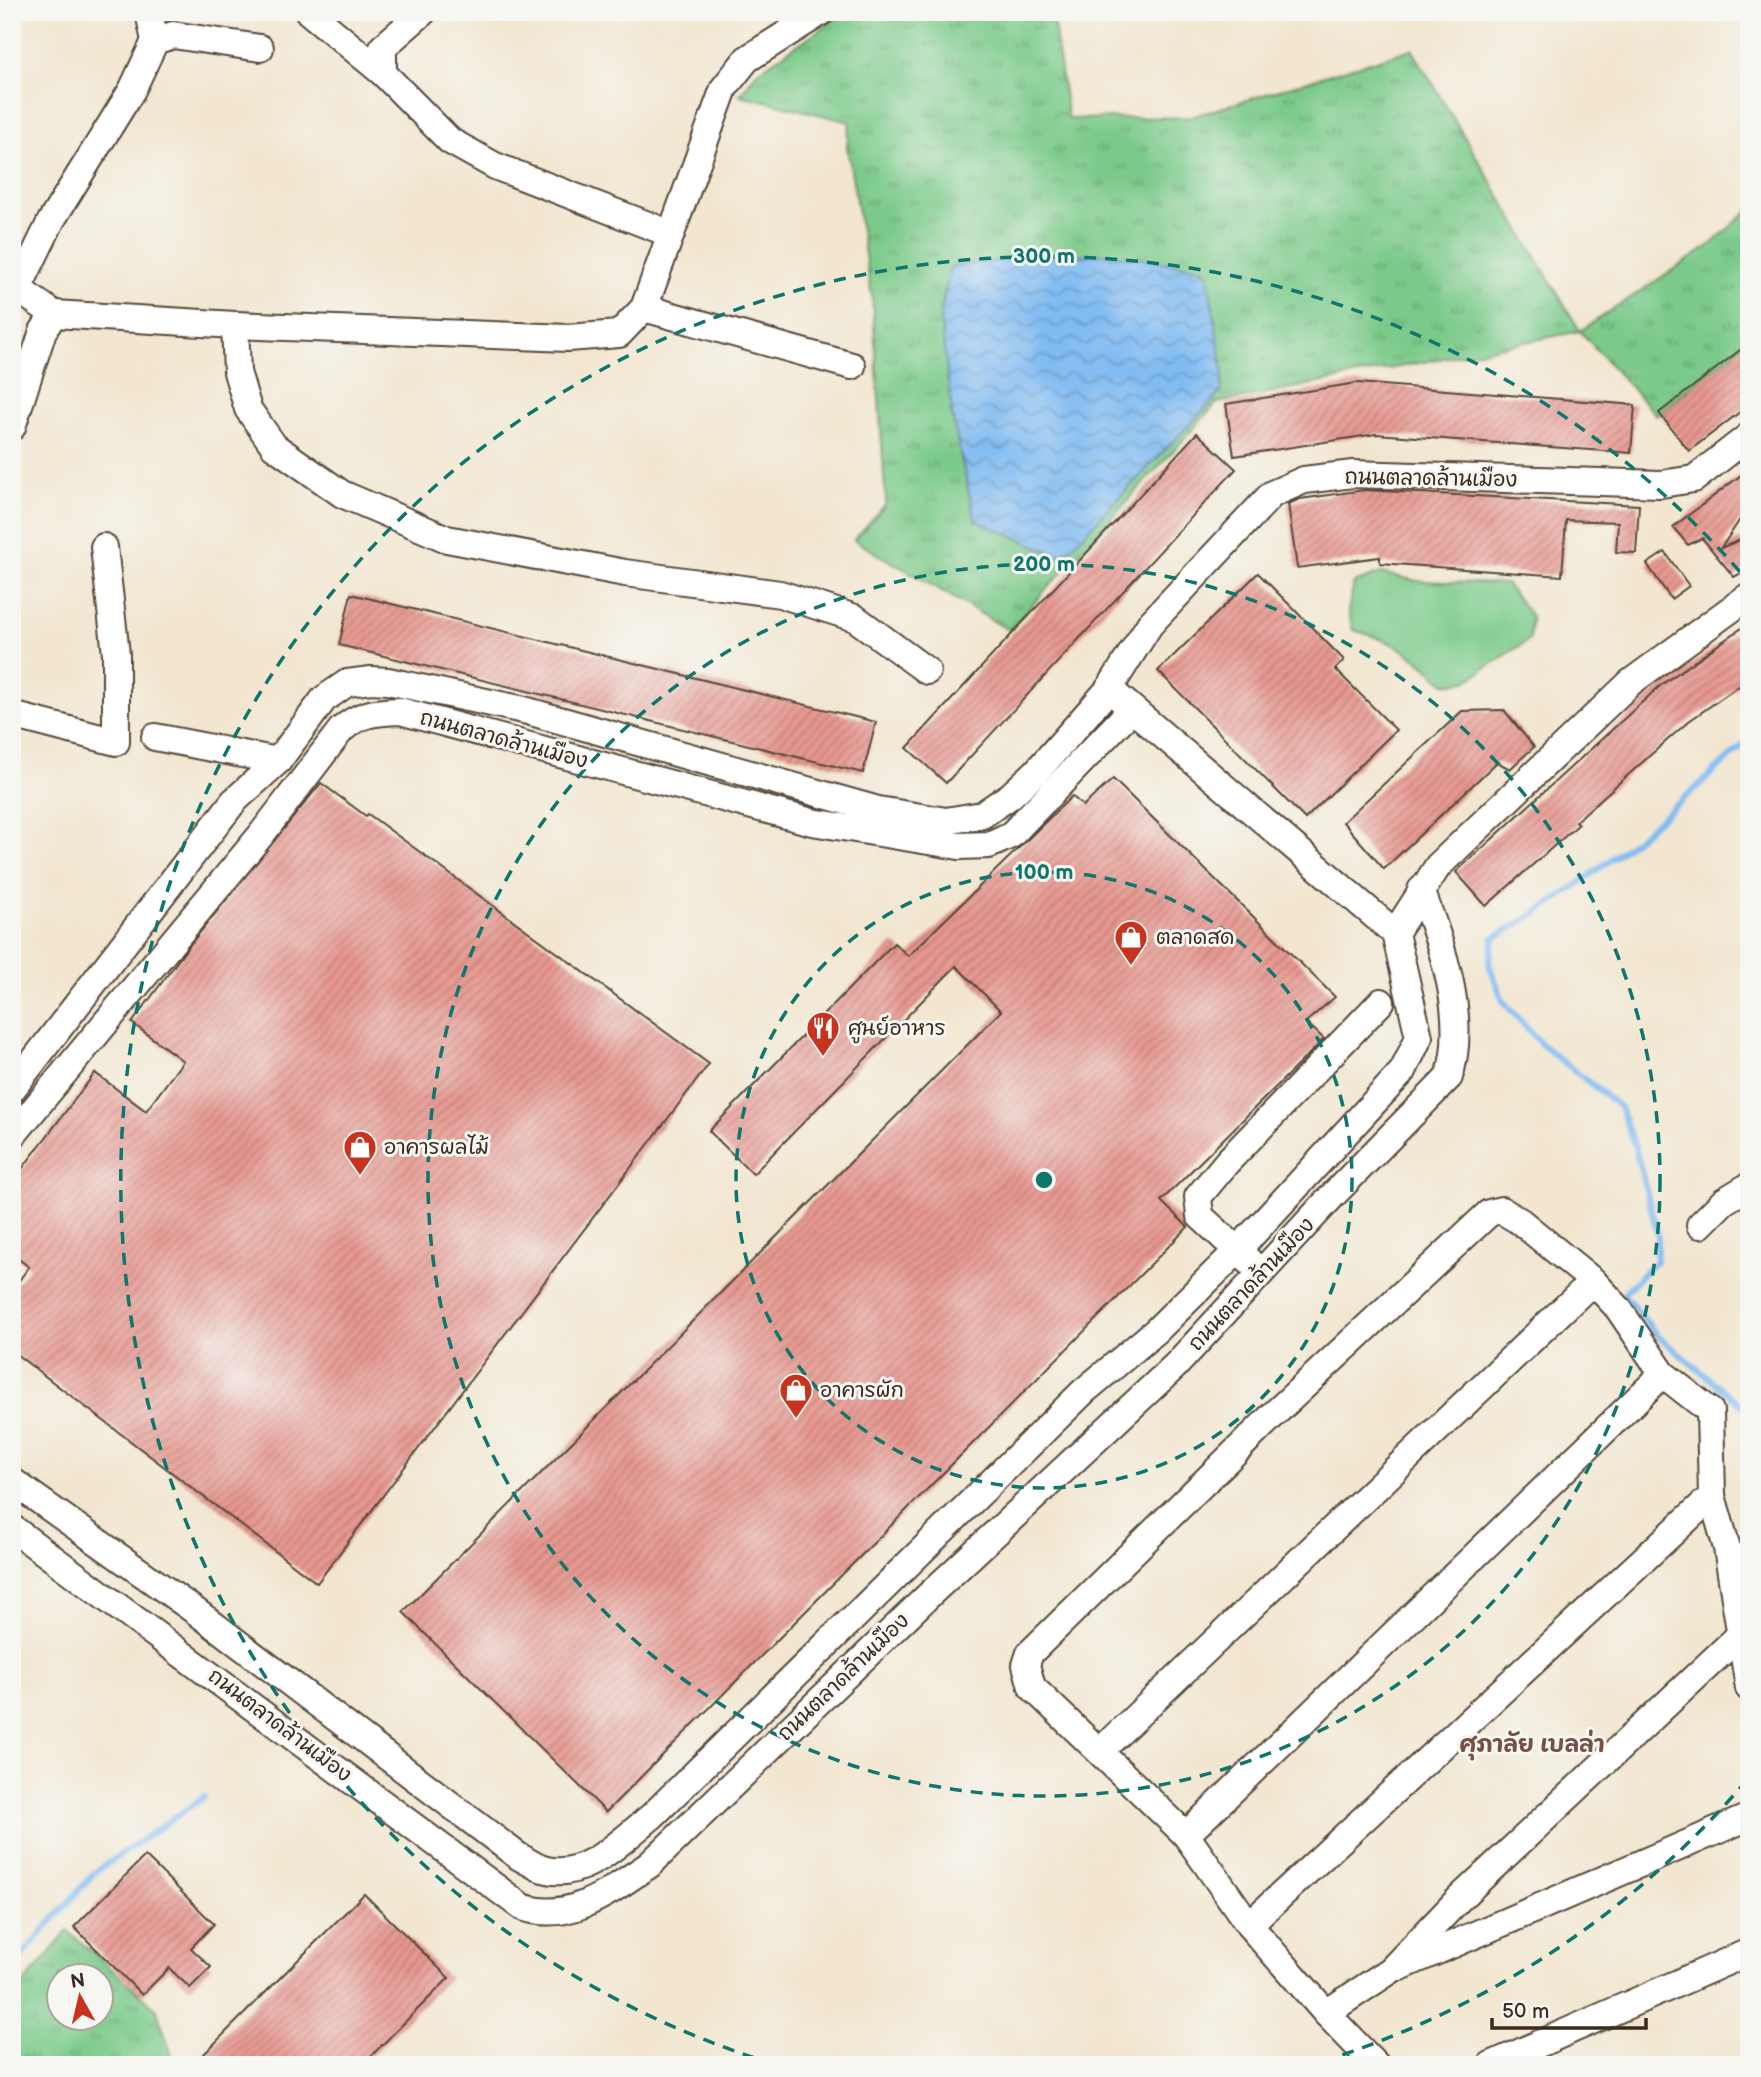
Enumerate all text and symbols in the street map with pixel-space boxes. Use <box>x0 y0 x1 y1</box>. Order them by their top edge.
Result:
text: 300 m <box>1013 244 1075 269</box>
street label: ถนนตลาดล้านเมือง <box>1344 463 1518 493</box>
text: 200 m <box>1013 552 1075 577</box>
street label: ถนนตลาดล้านเมือง <box>417 704 591 774</box>
text: 100 m <box>1015 860 1073 885</box>
shop icon: ตลาดสด <box>1112 918 1150 967</box>
place label: ตลาดสด <box>1156 925 1234 950</box>
restaurant icon: ศูนย์อาหาร <box>804 1009 842 1058</box>
place label: ศูนย์อาหาร <box>848 1015 946 1044</box>
shop icon: อาคารผลไม้ <box>341 1128 379 1177</box>
place label: อาคารผลไม้ <box>384 1134 489 1160</box>
centre of rings <box>1032 1168 1056 1192</box>
street label: ถนนตลาดล้านเมือง <box>1183 1212 1319 1356</box>
shop icon: อาคารผัก <box>777 1371 815 1420</box>
place label: อาคารผัก <box>820 1378 904 1403</box>
street label: ถนนตลาดล้านเมือง <box>772 1608 914 1746</box>
street label: ถนนตลาดล้านเมือง <box>203 1663 357 1787</box>
district label: ศุภาลัย เบลล่า <box>1459 1729 1605 1761</box>
north arrow <box>46 1962 116 2032</box>
text: N <box>69 1969 87 1994</box>
scale bar <box>1492 1986 1646 2030</box>
text: 50 m <box>1502 1999 1549 2024</box>

